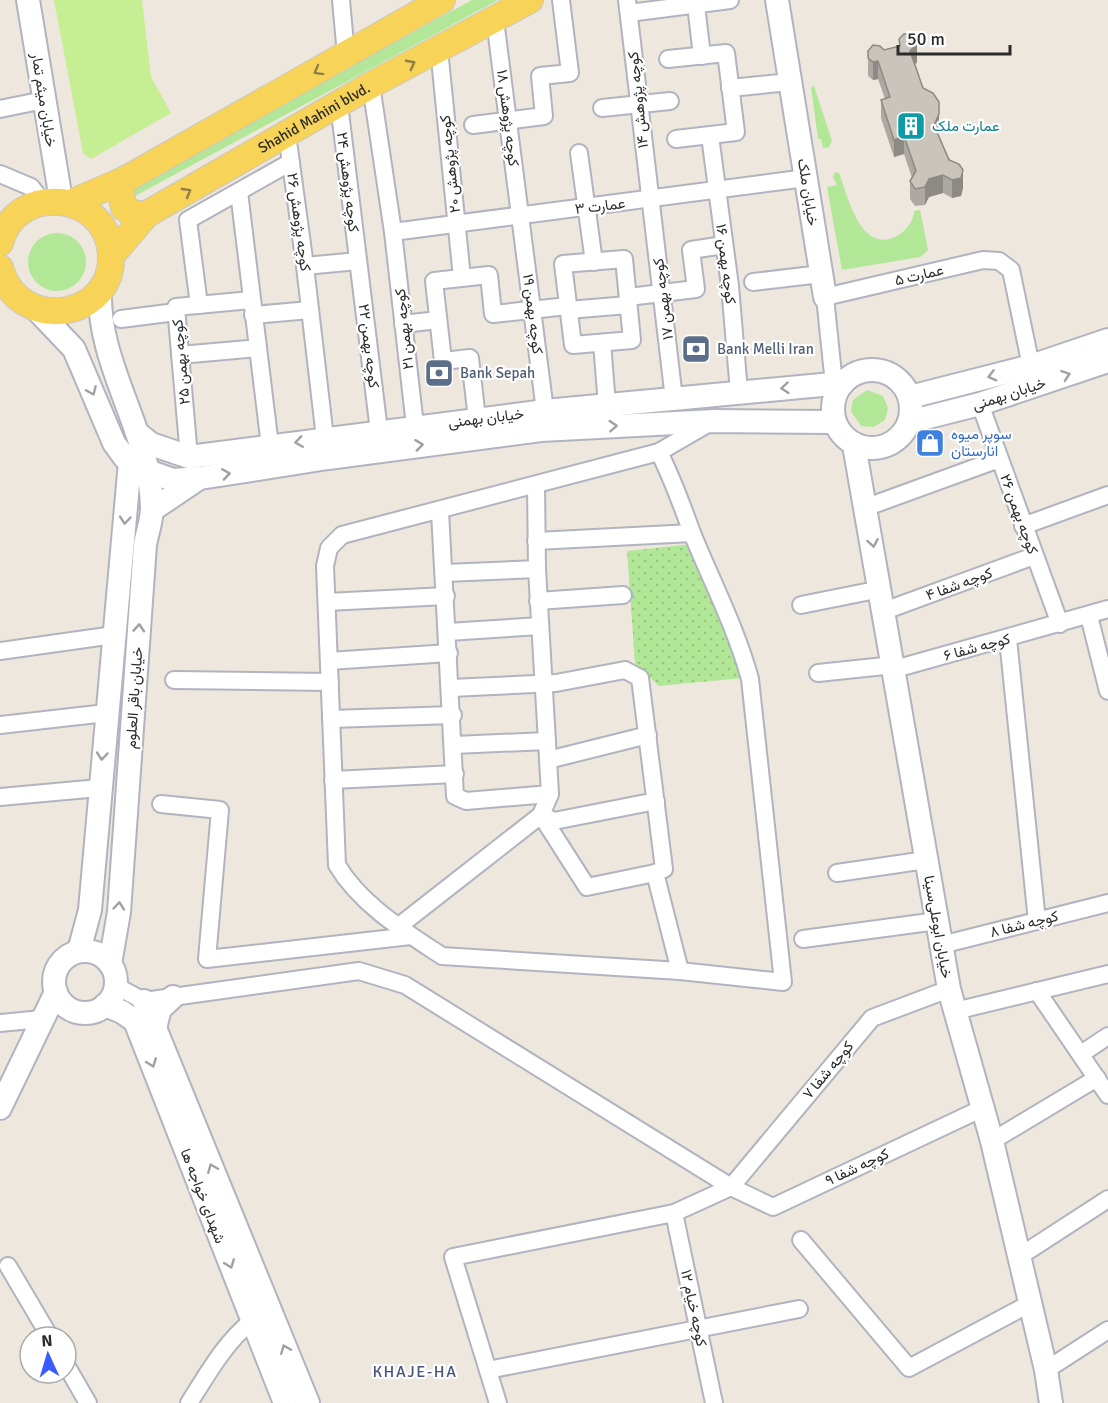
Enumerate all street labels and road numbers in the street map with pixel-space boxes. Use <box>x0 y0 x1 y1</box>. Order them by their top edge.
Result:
street label: کوچه پژوهش ۱۴ <box>624 50 653 149</box>
street label: خیابان میثم تمار <box>27 51 60 149</box>
street label: کوچه پژوهش ۱۸ <box>492 69 523 168</box>
street label: Shahid Mahini blvd. <box>255 79 373 157</box>
street label: کوچه پژوهش ۲۰ <box>436 114 465 214</box>
street label: کوچه پژوهش ۲۴ <box>332 131 363 233</box>
street label: خیابان ملک <box>794 157 822 227</box>
street label: کوچه پژوهش ۲۶ <box>282 172 315 273</box>
street label: عمارت ۳ <box>574 194 626 218</box>
street label: کوچه بهمن ۱۶ <box>711 223 740 306</box>
street label: کوچه بهمن ۱۷ <box>649 257 678 341</box>
street label: عمارت ۵ <box>893 261 945 289</box>
street label: کوچه بهمن ۱۹ <box>518 273 547 356</box>
street label: کوچه بهمن ۲۱ <box>391 287 418 370</box>
street label: کوچه بهمن ۲۲ <box>354 303 383 390</box>
street label: کوچه بهمن ۲۵ <box>168 318 195 406</box>
street label: خیابان بهمنی <box>970 374 1048 415</box>
street label: خیابان بهمنی <box>447 404 525 433</box>
street label: کوچه بهمن ۲۶ <box>995 471 1042 557</box>
street label: کوچه شفا ۴ <box>923 564 995 605</box>
street label: کوچه شفا ۶ <box>942 629 1013 665</box>
street label: خیابان باقر العلوم <box>121 646 148 750</box>
street label: خیابان ابوعلی‌سینا <box>919 874 956 980</box>
street label: کوچه شفا ۸ <box>988 907 1061 942</box>
street label: کوچه شفا ۷ <box>799 1037 858 1103</box>
street label: کوچه شفا ۹ <box>822 1144 892 1190</box>
street label: شهدای خواجه ها <box>176 1146 229 1247</box>
street label: کوچه خیام ۱۲ <box>676 1268 711 1349</box>

